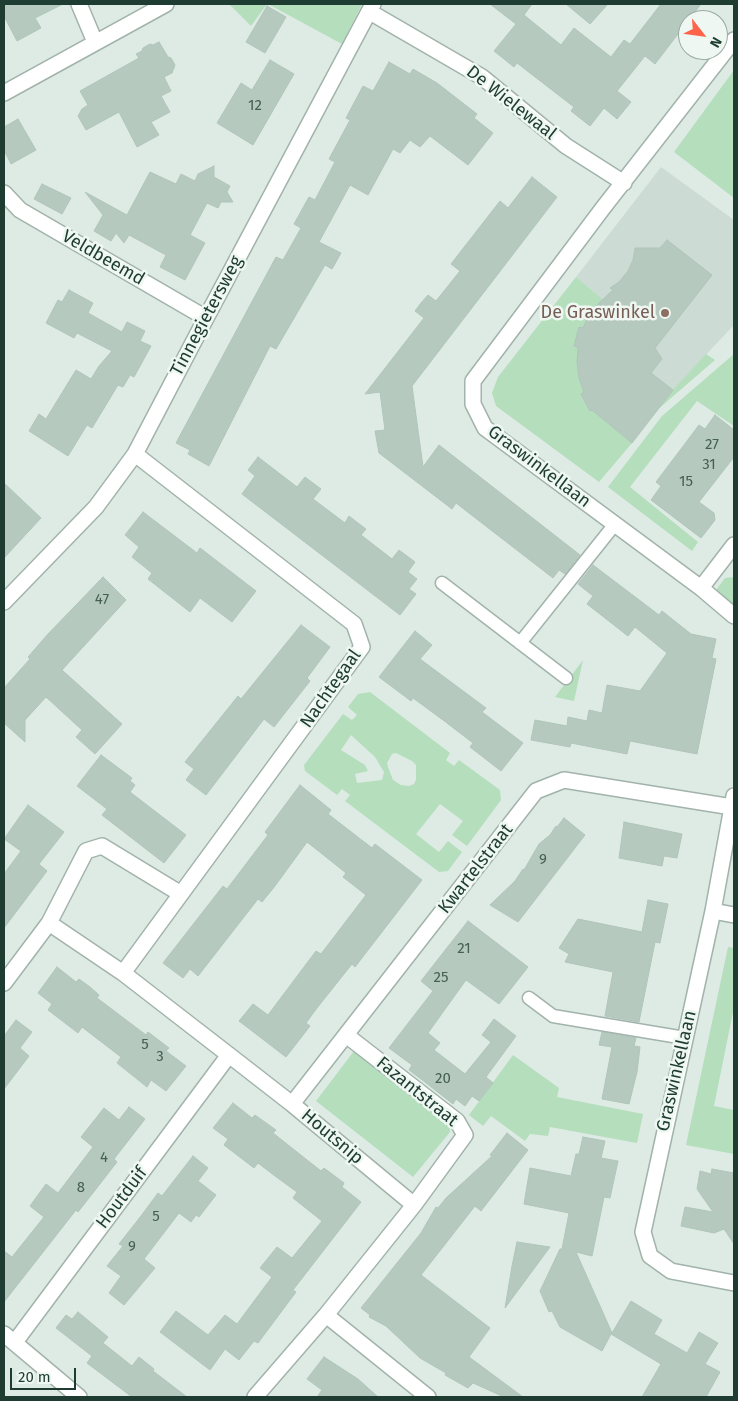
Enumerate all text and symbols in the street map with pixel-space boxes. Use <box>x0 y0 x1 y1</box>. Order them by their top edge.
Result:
north arrow <box>678 10 728 60</box>
text: N <box>706 34 725 51</box>
street label: De Wielewaal <box>462 61 560 145</box>
house number: 12 <box>248 97 262 115</box>
street label: Veldbeemd <box>58 226 148 290</box>
street label: Tinnegietersweg <box>166 252 248 380</box>
place label: De Graswinkel <box>541 302 655 324</box>
marker: De Graswinkel <box>659 307 671 319</box>
street label: Graswinkellaan <box>483 421 595 513</box>
house number: 27 <box>705 436 719 454</box>
house number: 31 <box>702 456 716 474</box>
house number: 15 <box>679 473 693 491</box>
house number: 47 <box>95 591 109 609</box>
street label: Nachtegaal <box>296 646 366 732</box>
street label: Kwartelstraat <box>434 820 518 918</box>
house number: 9 <box>539 851 547 869</box>
house number: 21 <box>457 940 471 958</box>
house number: 25 <box>434 969 448 987</box>
street label: Graswinkellaan <box>653 1008 701 1134</box>
house number: 5 <box>141 1036 149 1054</box>
house number: 3 <box>156 1048 164 1066</box>
street label: Fazantstraat <box>372 1052 462 1132</box>
house number: 20 <box>435 1070 451 1088</box>
street label: Houtsnip <box>297 1105 367 1169</box>
house number: 4 <box>100 1149 108 1167</box>
street label: Houtduif <box>92 1163 152 1233</box>
house number: 8 <box>77 1179 85 1197</box>
house number: 5 <box>152 1208 160 1226</box>
house number: 9 <box>128 1238 136 1256</box>
scale bar <box>12 1358 79 1390</box>
text: 20 m <box>18 1368 51 1386</box>

